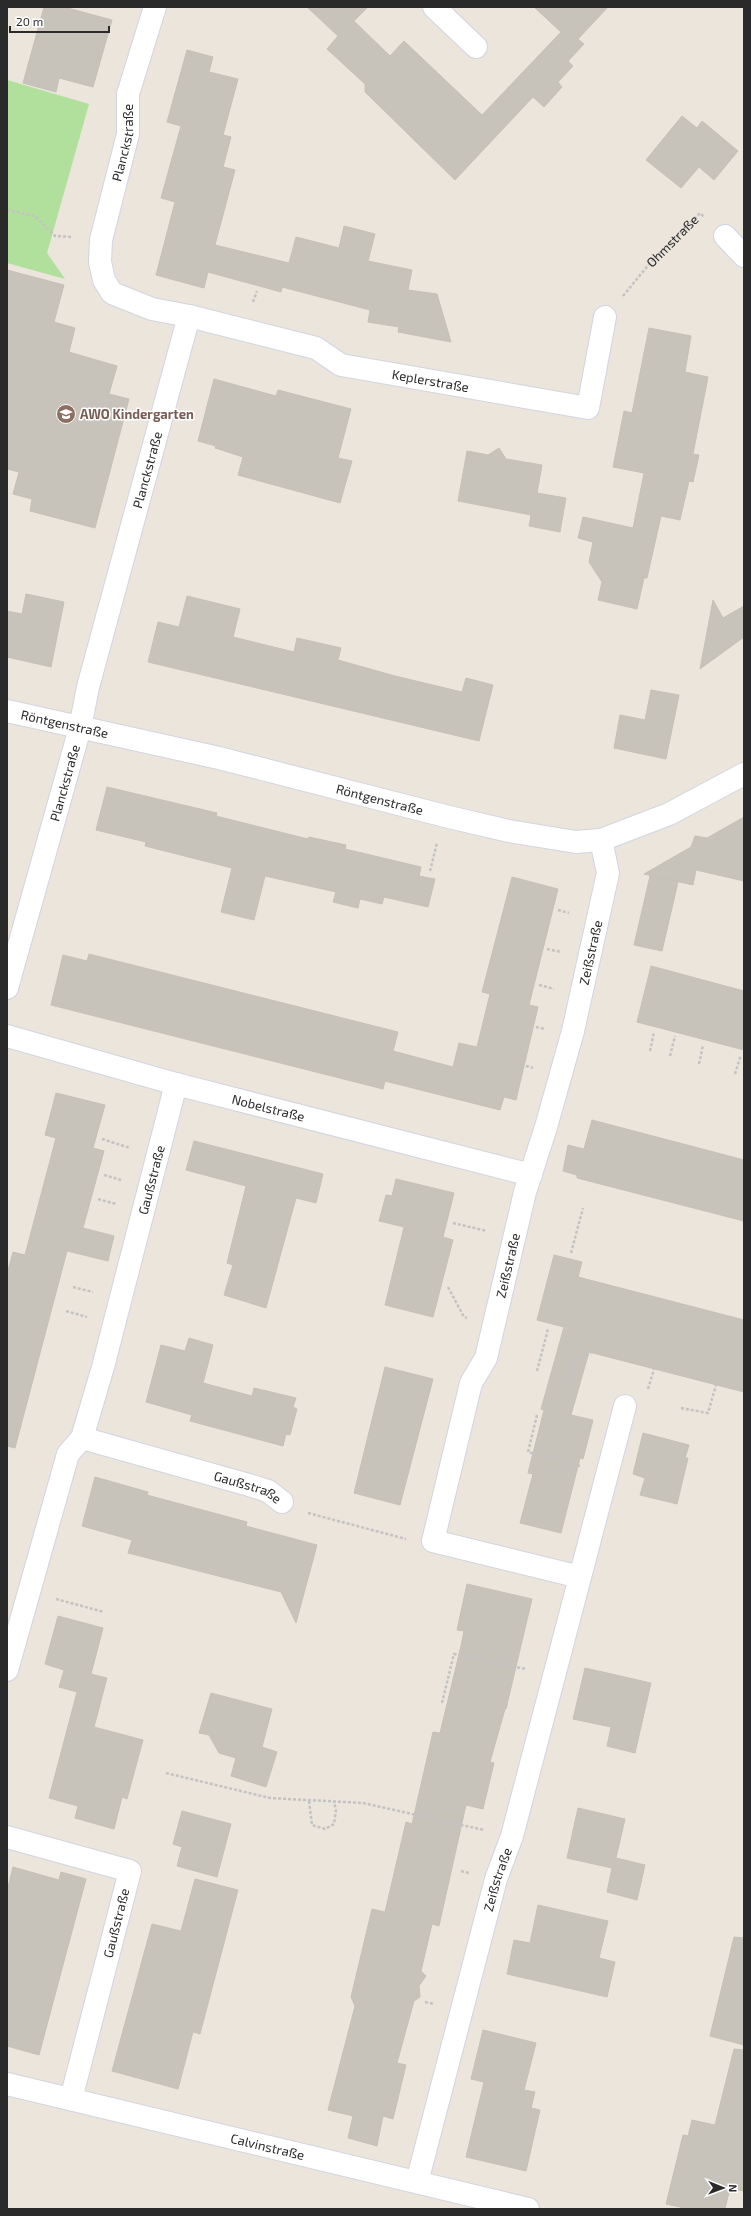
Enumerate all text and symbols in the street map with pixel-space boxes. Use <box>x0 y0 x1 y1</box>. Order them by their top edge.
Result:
scale bar <box>10 8 109 34</box>
text: 20 m <box>16 14 43 28</box>
street label: Planckstraße <box>108 104 136 183</box>
street label: Ohmstraße <box>643 211 702 270</box>
street label: Keplerstraße <box>391 366 470 395</box>
school or university icon: AWO Kindergarten <box>55 403 77 425</box>
place label: AWO Kindergarten <box>80 406 194 422</box>
street label: Planckstraße <box>129 430 165 510</box>
street label: Röntgenstraße <box>19 706 110 741</box>
street label: Planckstraße <box>46 743 83 823</box>
street label: Röntgenstraße <box>334 780 425 818</box>
street label: Zeißstraße <box>575 918 605 986</box>
street label: Nobelstraße <box>230 1091 306 1125</box>
street label: Gaußstraße <box>135 1143 168 1216</box>
street label: Zeißstraße <box>492 1232 523 1299</box>
street label: Gaußstraße <box>212 1468 285 1507</box>
street label: Zeißstraße <box>480 1845 515 1913</box>
street label: Gaußstraße <box>100 1887 132 1959</box>
street label: Calvinstraße <box>229 2130 306 2163</box>
north arrow <box>703 2168 743 2208</box>
text: N <box>727 2184 740 2192</box>

